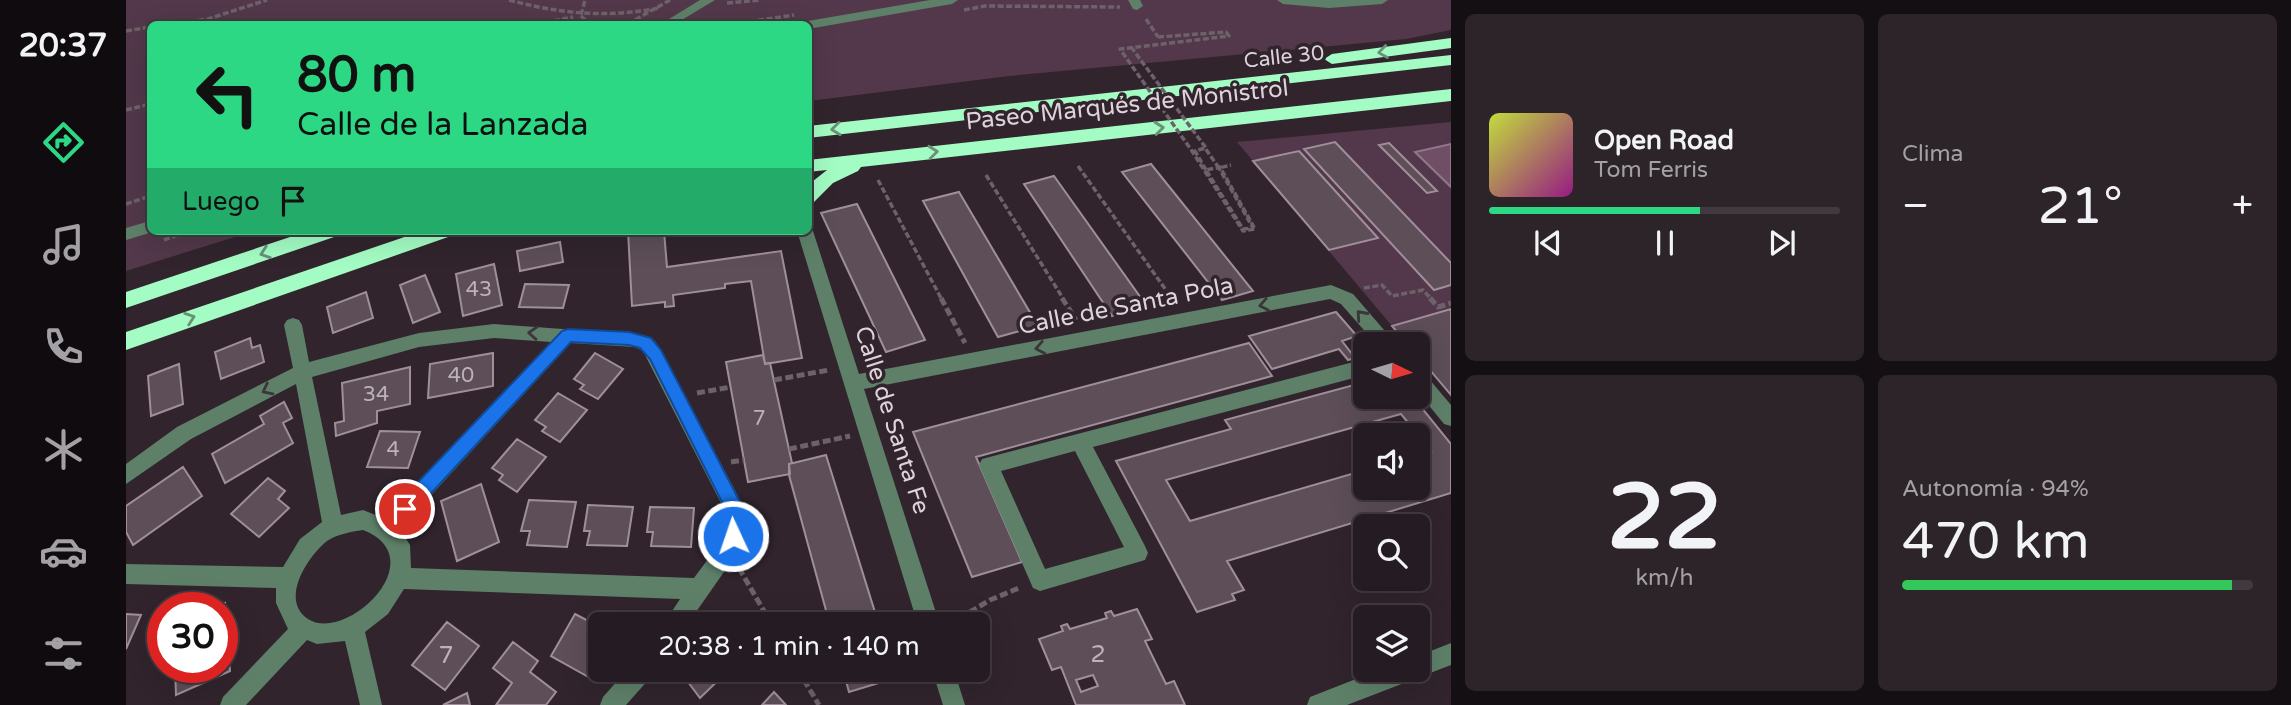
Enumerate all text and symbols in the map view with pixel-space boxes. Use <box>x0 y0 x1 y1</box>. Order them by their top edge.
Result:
text: 20:37 <box>19 27 107 65</box>
street label: Calle 30 <box>1243 40 1325 74</box>
one-way arrow <box>1377 45 1389 60</box>
text: 80 m <box>297 46 416 105</box>
icon: left <box>182 49 273 140</box>
street label: Paseo Marqués de Monistrol <box>964 74 1290 136</box>
text: Calle de la Lanzada <box>297 106 589 144</box>
icon: directions <box>39 118 88 167</box>
one-way arrow <box>1154 120 1165 135</box>
one-way arrow <box>830 121 842 136</box>
text: Open Road <box>1594 125 1734 156</box>
text: Clima <box>1902 140 1963 168</box>
one-way arrow <box>927 145 939 160</box>
text: Tom Ferris <box>1594 156 1708 184</box>
text: 21° <box>2038 175 2123 238</box>
icon: arrive <box>274 182 312 220</box>
text: − <box>1902 183 1929 229</box>
text: + <box>2232 183 2253 229</box>
text: Luego <box>182 186 260 217</box>
icon: music <box>39 220 88 269</box>
icon: previous <box>1529 224 1567 262</box>
icon: pause <box>1646 224 1684 262</box>
icon: next <box>1763 224 1801 262</box>
one-way arrow <box>259 245 272 259</box>
street label: Calle de Santa Pola <box>1016 271 1236 341</box>
house number: 43 <box>466 277 492 302</box>
one-way arrow <box>1258 296 1270 311</box>
one-way arrow <box>1357 310 1370 323</box>
one-way arrow <box>184 312 196 326</box>
icon: phone <box>39 322 88 371</box>
street label: Calle de Santa Fe <box>848 322 936 518</box>
one-way arrow <box>528 326 539 341</box>
north arrow <box>1353 332 1430 410</box>
map controls <box>1353 332 1430 682</box>
one-way arrow <box>1034 339 1046 354</box>
house number: 40 <box>448 363 474 388</box>
one-way arrow <box>261 382 274 396</box>
house number: 34 <box>363 382 389 407</box>
house number: 7 <box>752 406 766 431</box>
button: sound <box>1353 423 1430 500</box>
icon: climate <box>39 425 88 474</box>
house number: 4 <box>386 437 400 462</box>
text: 22 <box>1607 463 1722 573</box>
text: Autonomía · 94% <box>1902 475 2089 503</box>
pin <box>375 479 435 539</box>
icon: arrive <box>386 490 424 528</box>
position arrow <box>696 499 770 573</box>
text: 470 km <box>1902 510 2090 573</box>
button: search <box>1353 514 1430 591</box>
icon: car <box>39 527 88 576</box>
text: km/h <box>1636 564 1693 592</box>
speed limit sign: 30 <box>147 592 238 683</box>
button: layers <box>1353 605 1430 682</box>
icon: filters <box>39 629 88 678</box>
text: 20:38 · 1 min · 140 m <box>658 631 920 662</box>
house number: 2 <box>1090 640 1106 669</box>
house number: 7 <box>438 641 454 670</box>

